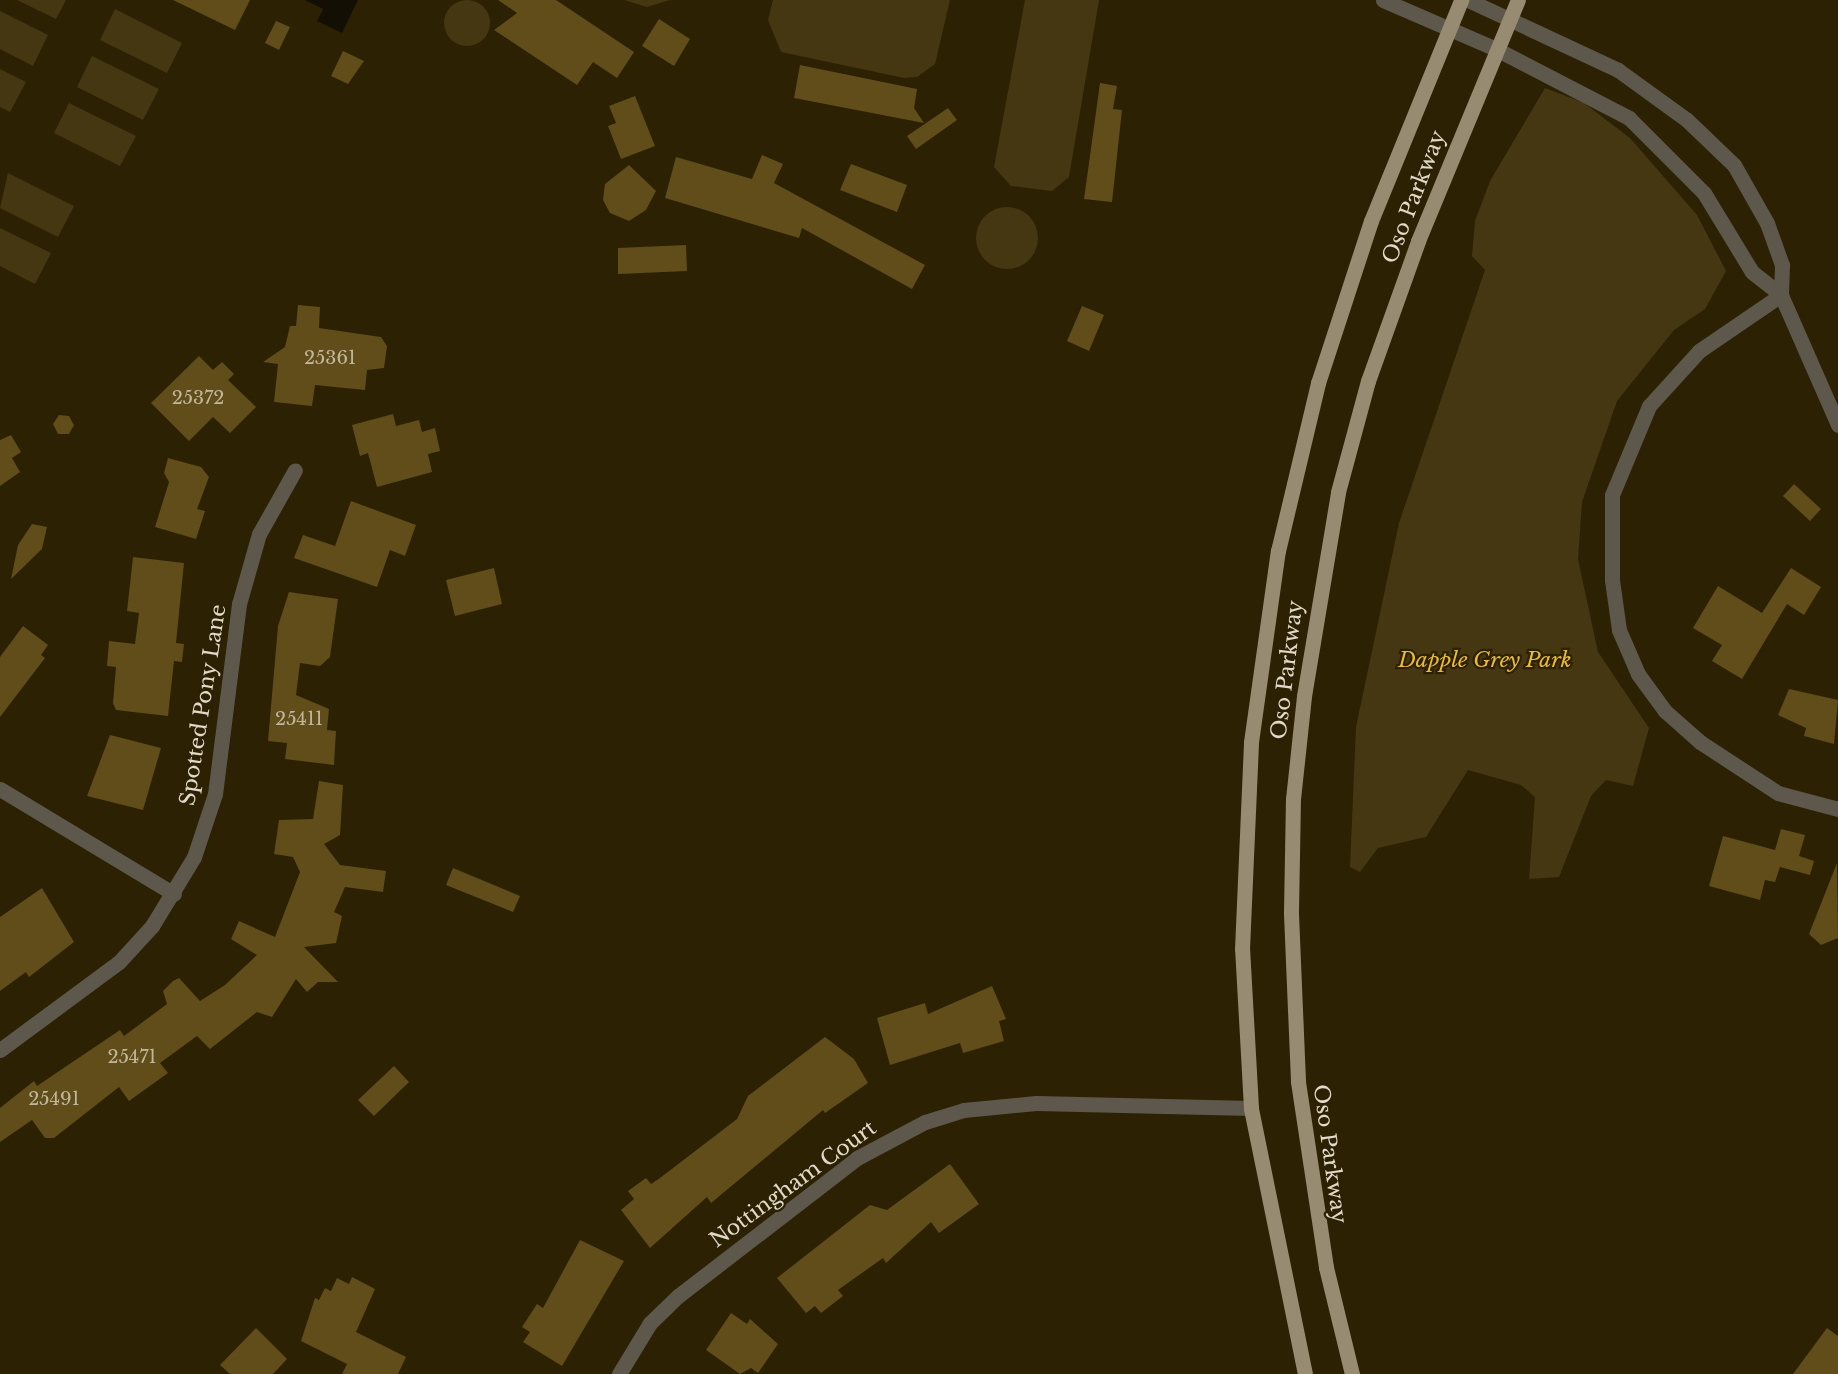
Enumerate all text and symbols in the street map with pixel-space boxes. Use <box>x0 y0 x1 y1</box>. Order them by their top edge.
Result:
street label: Oso Parkway <box>1377 127 1451 267</box>
house number: 25361 <box>304 347 356 369</box>
house number: 25372 <box>172 387 224 409</box>
street label: Oso Parkway <box>1266 599 1308 741</box>
street label: Spotted Pony Lane <box>175 602 231 808</box>
park label: Dapple Grey Park <box>1398 647 1572 673</box>
house number: 25411 <box>275 708 323 730</box>
house number: 25471 <box>108 1046 156 1068</box>
street label: Oso Parkway <box>1308 1083 1352 1225</box>
house number: 25491 <box>28 1088 80 1110</box>
street label: Nottingham Court <box>705 1115 881 1253</box>

